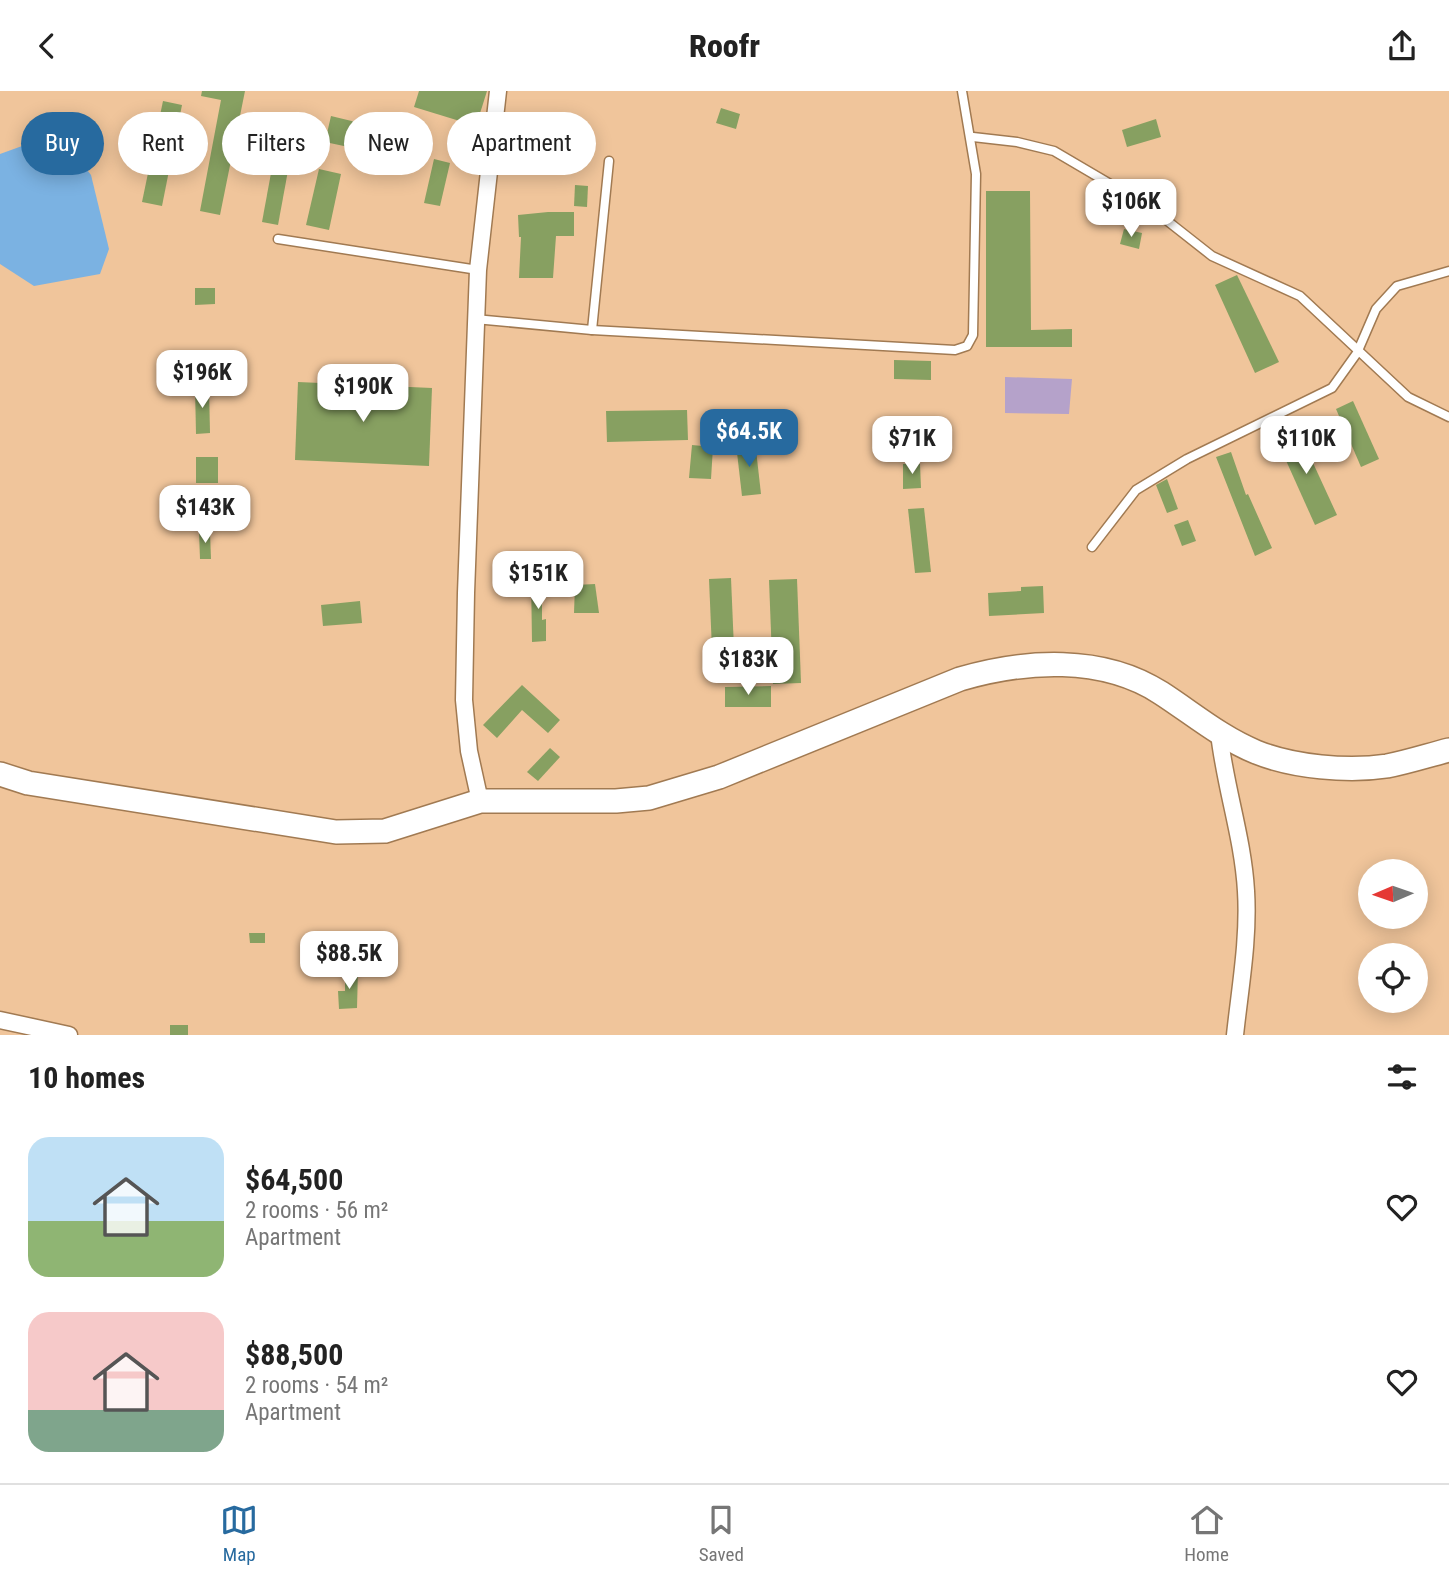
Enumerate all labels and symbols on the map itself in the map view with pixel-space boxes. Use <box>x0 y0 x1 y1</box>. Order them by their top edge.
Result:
pin: $106K <box>1082 179 1180 239</box>
pin: $196K <box>153 351 251 410</box>
pin: $190K <box>314 365 412 424</box>
pin: $64.5K <box>692 409 806 469</box>
pin: $71K <box>871 417 953 476</box>
pin: $110K <box>1257 417 1355 476</box>
pin: $143K <box>156 485 254 545</box>
pin: $151K <box>489 552 587 611</box>
pin: $183K <box>699 637 797 697</box>
north arrow <box>1358 859 1428 929</box>
pin: $88.5K <box>292 932 406 991</box>

